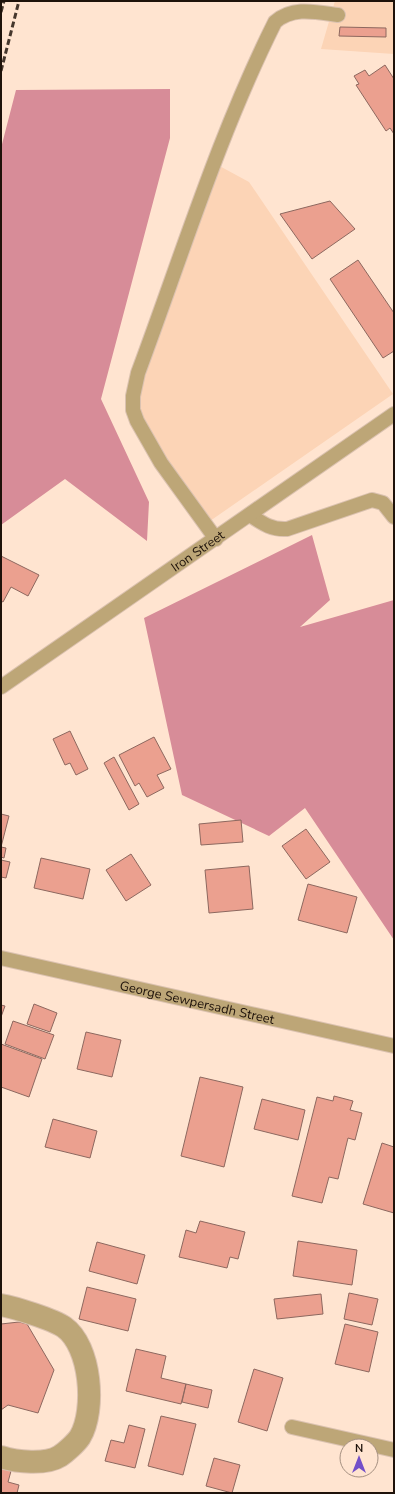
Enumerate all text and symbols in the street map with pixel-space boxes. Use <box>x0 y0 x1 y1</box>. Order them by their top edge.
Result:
street label: Iron Street <box>168 526 229 576</box>
street label: George Sewpersadh Street <box>118 977 276 1029</box>
north arrow <box>339 1438 379 1478</box>
text: N <box>355 1441 363 1456</box>

